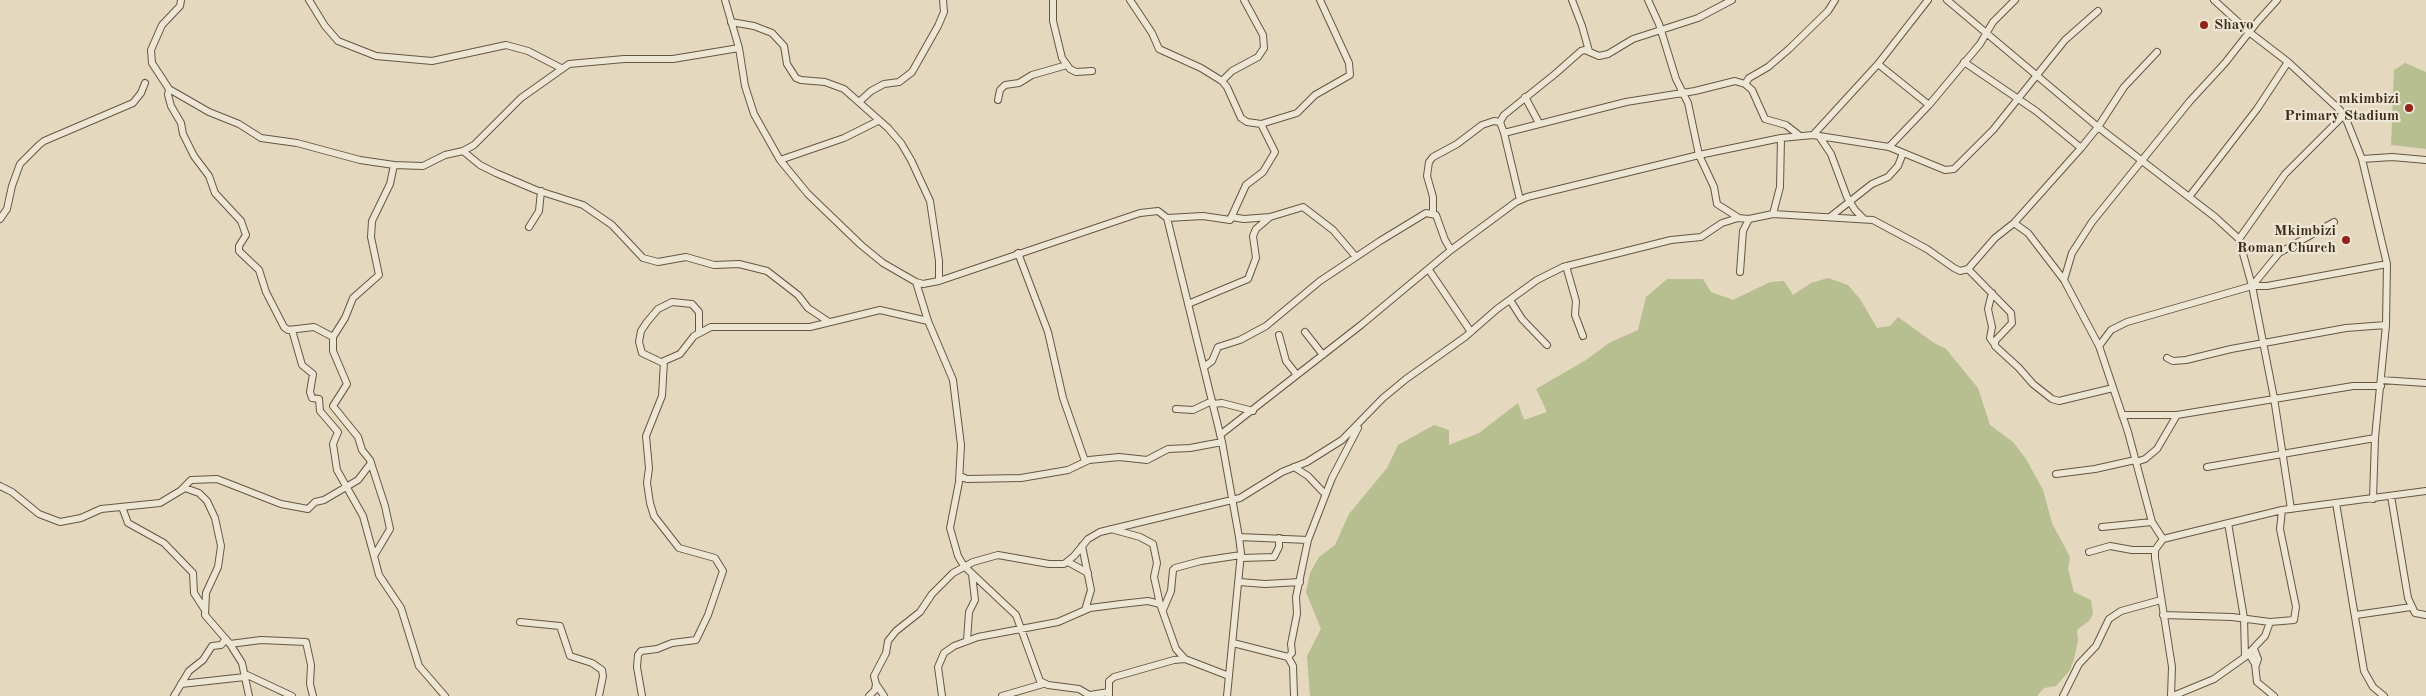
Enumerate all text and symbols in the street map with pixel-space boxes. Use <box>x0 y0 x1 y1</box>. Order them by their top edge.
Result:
place label: Shayo <box>2214 16 2254 34</box>
marker: Shayo <box>2198 19 2210 31</box>
place label: mkimbizi Primary Stadium <box>2284 90 2399 125</box>
marker: mkimbizi Primary Stadium <box>2403 102 2415 114</box>
place label: Mkimbizi Roman Church <box>2237 222 2336 257</box>
marker: Mkimbizi Roman Church <box>2340 234 2352 246</box>

